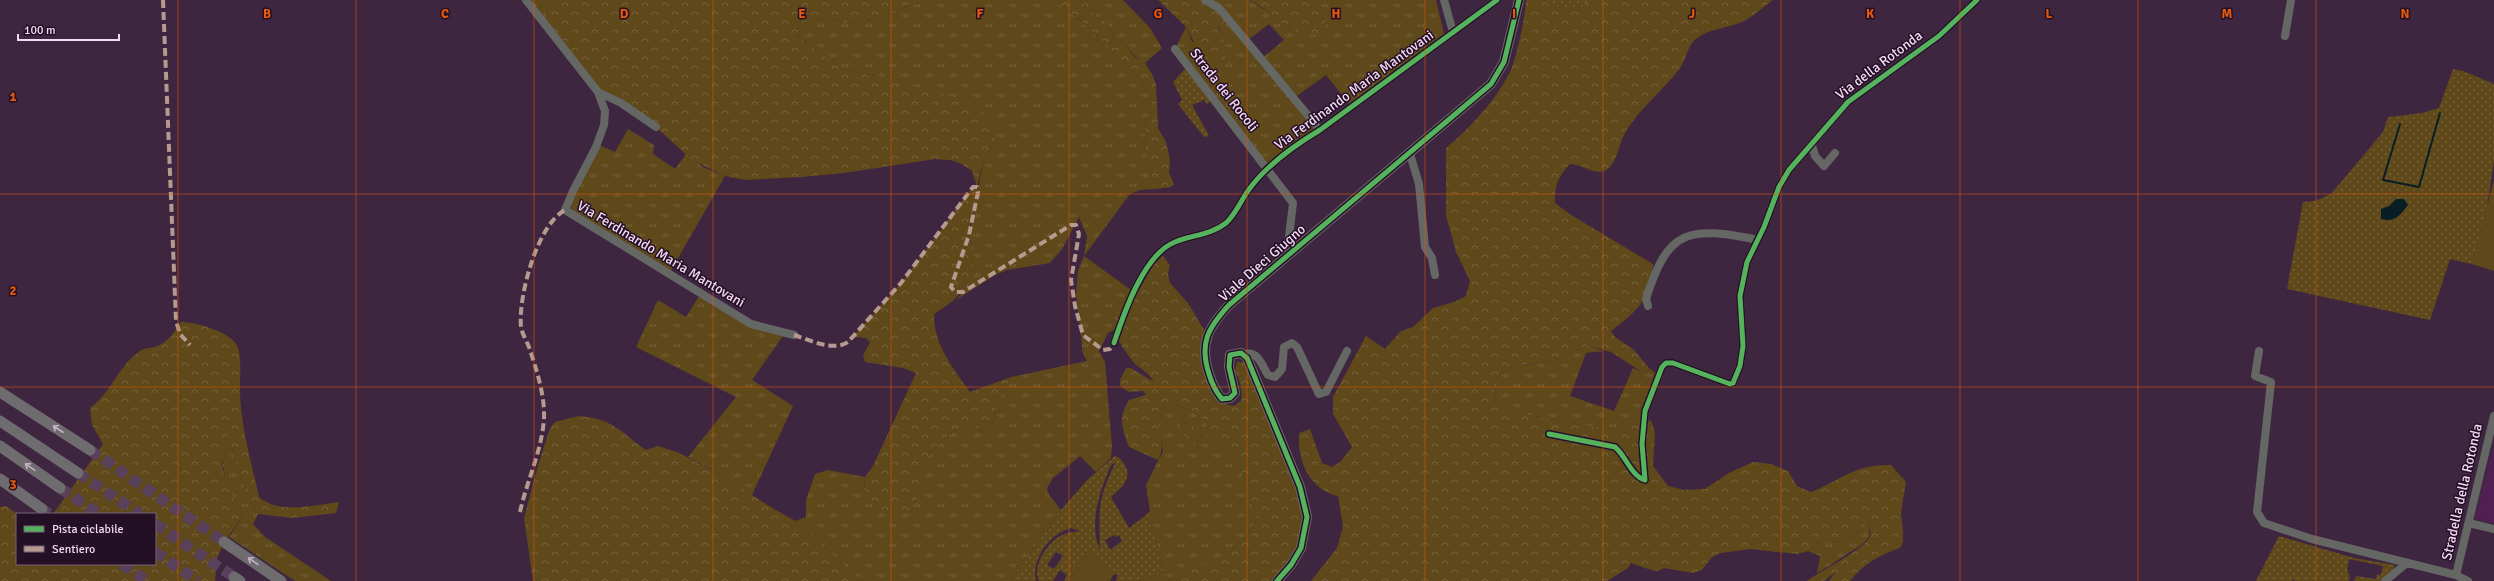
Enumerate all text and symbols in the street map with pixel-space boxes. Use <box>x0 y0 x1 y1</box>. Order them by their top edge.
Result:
text: B <box>263 6 271 22</box>
text: C <box>441 6 449 22</box>
text: D <box>620 6 629 22</box>
text: E <box>798 6 806 22</box>
text: F <box>977 6 984 22</box>
text: G <box>1154 6 1162 22</box>
text: H <box>1332 6 1340 22</box>
text: I <box>1512 6 1516 22</box>
text: J <box>1689 6 1695 22</box>
text: K <box>1866 6 1874 22</box>
text: L <box>2046 6 2053 22</box>
text: M <box>2222 6 2233 22</box>
text: N <box>2400 6 2410 22</box>
scale bar <box>18 16 119 42</box>
text: 100 m <box>24 23 56 38</box>
street label: Via Ferdinando Maria Mantovani <box>1271 26 1437 154</box>
street label: Via della Rotonda <box>1832 27 1926 103</box>
street label: Strada dei Rocoli <box>1186 45 1262 135</box>
text: 1 <box>9 89 17 105</box>
street label: Via Ferdinando Maria Mantovani <box>574 197 748 311</box>
street label: Viale Dieci Giugno <box>1215 221 1309 305</box>
text: 2 <box>9 283 17 299</box>
street label: Stradella della Rotonda <box>2438 422 2486 562</box>
one-way arrow <box>53 425 64 433</box>
one-way arrow <box>25 463 36 471</box>
text: 3 <box>9 477 17 493</box>
legend <box>16 513 156 565</box>
text: Pista ciclabile <box>52 522 124 537</box>
text: Sentiero <box>52 542 95 557</box>
one-way arrow <box>247 557 259 565</box>

